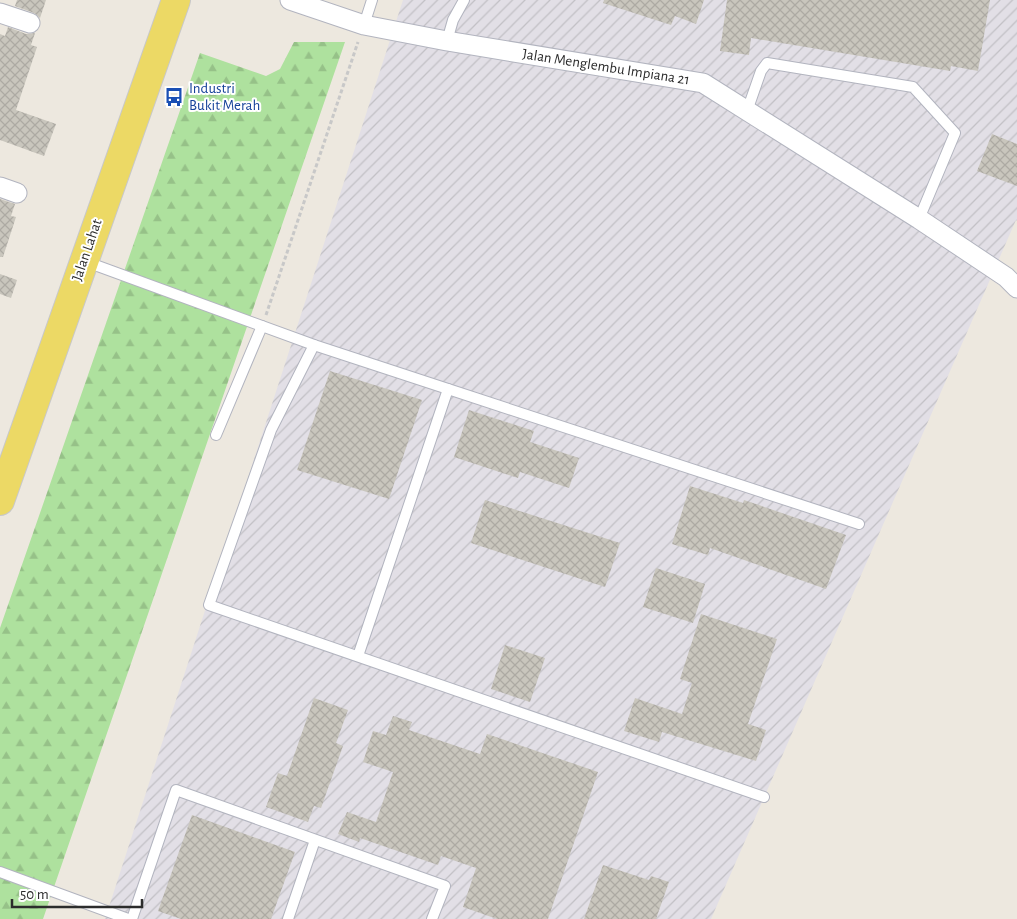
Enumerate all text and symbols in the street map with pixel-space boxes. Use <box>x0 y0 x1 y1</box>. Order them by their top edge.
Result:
street label: Jalan Menglembu Impiana 21 <box>521 46 691 88</box>
place label: Industri Bukit Merah <box>189 81 260 113</box>
bus stop icon: Industri Bukit Merah <box>163 86 185 108</box>
street label: Jalan Lahat <box>69 217 105 283</box>
scale bar <box>12 876 142 908</box>
text: 50 m <box>20 887 49 902</box>

